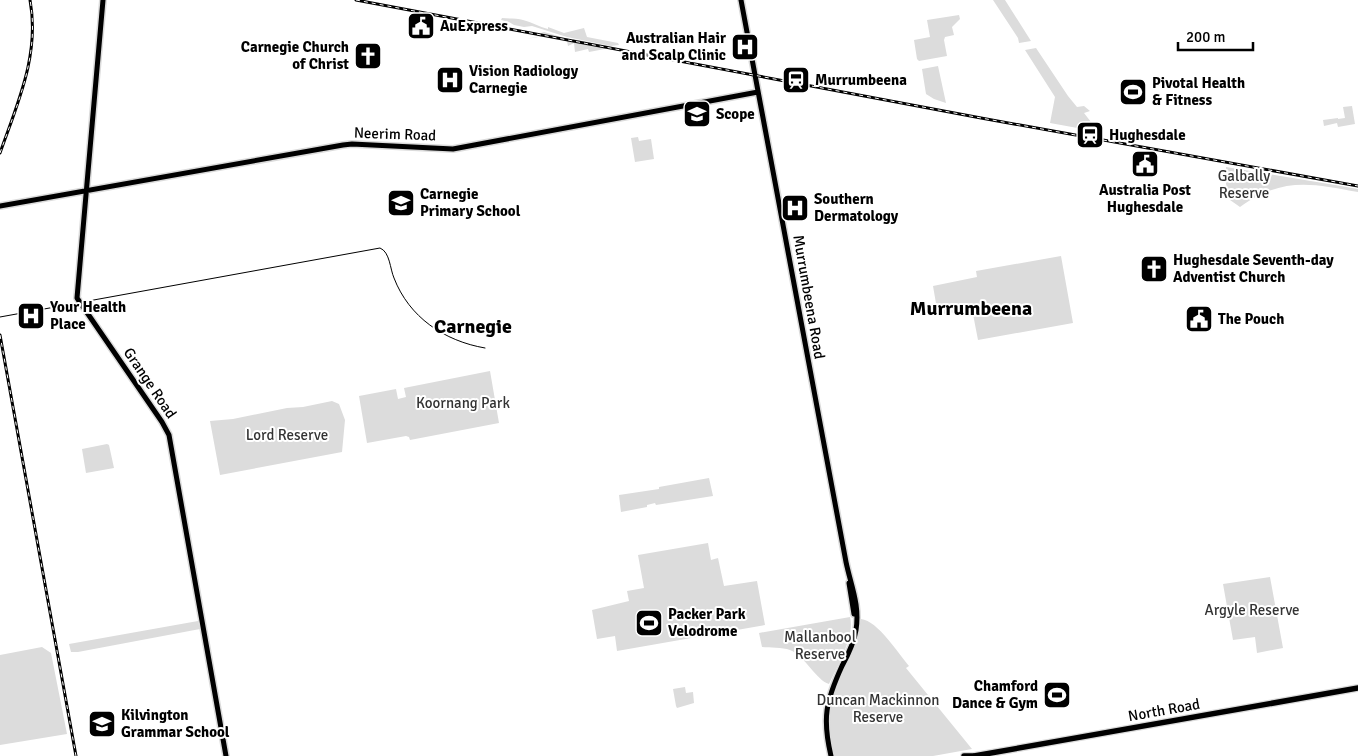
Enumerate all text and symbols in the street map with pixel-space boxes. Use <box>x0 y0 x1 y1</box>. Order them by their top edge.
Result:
public building icon: AuExpress <box>406 11 436 41</box>
place label: AuExpress <box>440 17 508 35</box>
scale bar <box>1178 20 1253 52</box>
text: 200 m <box>1186 28 1226 46</box>
place label: Australian Hair and Scalp Clinic <box>622 29 726 64</box>
hospital icon: Australian Hair and Scalp Clinic <box>730 32 760 62</box>
place label: Carnegie Church of Christ <box>241 38 349 73</box>
church icon: Carnegie Church of Christ <box>353 41 383 71</box>
place label: Vision Radiology Carnegie <box>469 62 579 97</box>
hospital icon: Vision Radiology Carnegie <box>435 65 465 95</box>
station icon: Murrumbeena <box>781 65 811 95</box>
place label: Murrumbeena <box>815 71 907 89</box>
place label: Pivotal Health & Fitness <box>1152 74 1245 109</box>
sports icon: Pivotal Health & Fitness <box>1118 77 1148 107</box>
school or university icon: Scope <box>682 99 712 129</box>
place label: Scope <box>716 105 755 123</box>
station icon: Hughesdale <box>1075 120 1105 150</box>
street label: Neerim Road <box>354 124 437 144</box>
place label: Hughesdale <box>1109 126 1186 144</box>
public building icon: Australia Post Hughesdale <box>1130 149 1160 179</box>
park label: Galbally Reserve <box>1218 167 1270 202</box>
place label: Australia Post Hughesdale <box>1099 181 1191 216</box>
place label: Carnegie Primary School <box>420 185 521 220</box>
school or university icon: Carnegie Primary School <box>386 188 416 218</box>
place label: Southern Dermatology <box>814 190 899 225</box>
hospital icon: Southern Dermatology <box>780 193 810 223</box>
street label: Murrumbeena Road <box>789 234 829 360</box>
place label: Hughesdale Seventh-day Adventist Church <box>1173 251 1334 286</box>
church icon: Hughesdale Seventh-day Adventist Church <box>1139 254 1169 284</box>
district label: Murrumbeena <box>910 296 1032 321</box>
place label: Your Health Place <box>49 298 126 333</box>
hospital icon: Your Health Place <box>16 301 46 331</box>
public building icon: The Pouch <box>1184 304 1214 334</box>
place label: The Pouch <box>1218 310 1284 328</box>
district label: Carnegie <box>434 314 512 339</box>
street label: Grange Road <box>120 344 180 422</box>
park label: Koornang Park <box>416 394 510 412</box>
park label: Lord Reserve <box>246 426 328 444</box>
park label: Argyle Reserve <box>1204 601 1300 619</box>
place label: Packer Park Velodrome <box>668 605 746 640</box>
sports icon: Packer Park Velodrome <box>634 608 664 638</box>
park label: Mallanbool Reserve <box>784 628 856 663</box>
place label: Chamford Dance & Gym <box>952 677 1038 712</box>
sports icon: Chamford Dance & Gym <box>1042 680 1072 710</box>
park label: Duncan Mackinnon Reserve <box>817 691 939 726</box>
street label: North Road <box>1127 695 1201 725</box>
place label: Kilvington Grammar School <box>121 706 230 741</box>
school or university icon: Kilvington Grammar School <box>87 709 117 739</box>

